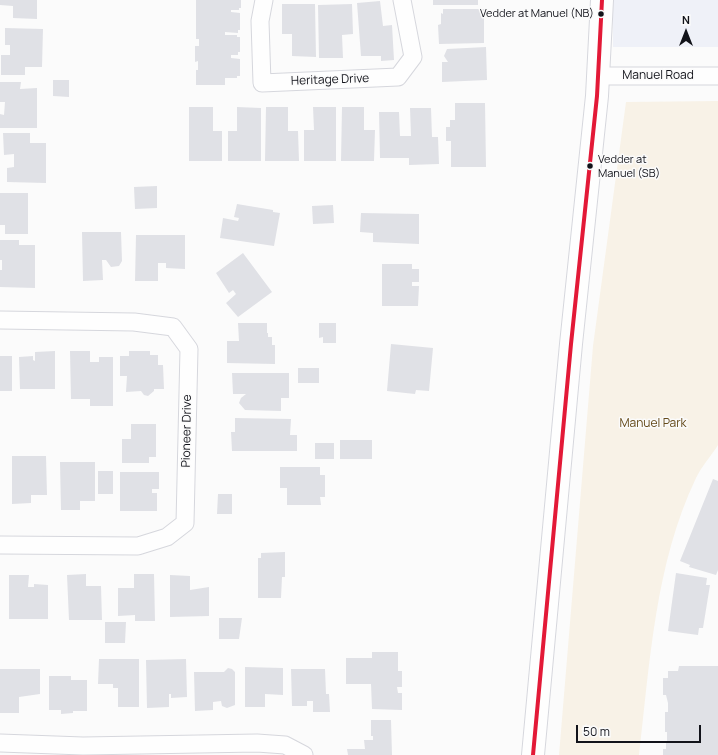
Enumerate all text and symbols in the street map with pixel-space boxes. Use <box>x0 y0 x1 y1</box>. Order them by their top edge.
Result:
place label: Vedder at Manuel (NB) <box>480 7 594 21</box>
marker: Vedder at Manuel (NB) <box>596 9 606 19</box>
north arrow <box>666 12 706 52</box>
text: N <box>682 12 690 27</box>
street label: Manuel Road <box>622 69 694 83</box>
street label: Heritage Drive <box>291 71 369 89</box>
place label: Vedder at Manuel (SB) <box>598 153 660 179</box>
marker: Vedder at Manuel (SB) <box>585 161 595 171</box>
street label: Pioneer Drive <box>179 394 195 468</box>
park label: Manuel Park <box>619 417 687 431</box>
scale bar <box>578 717 703 743</box>
text: 50 m <box>583 723 610 740</box>

